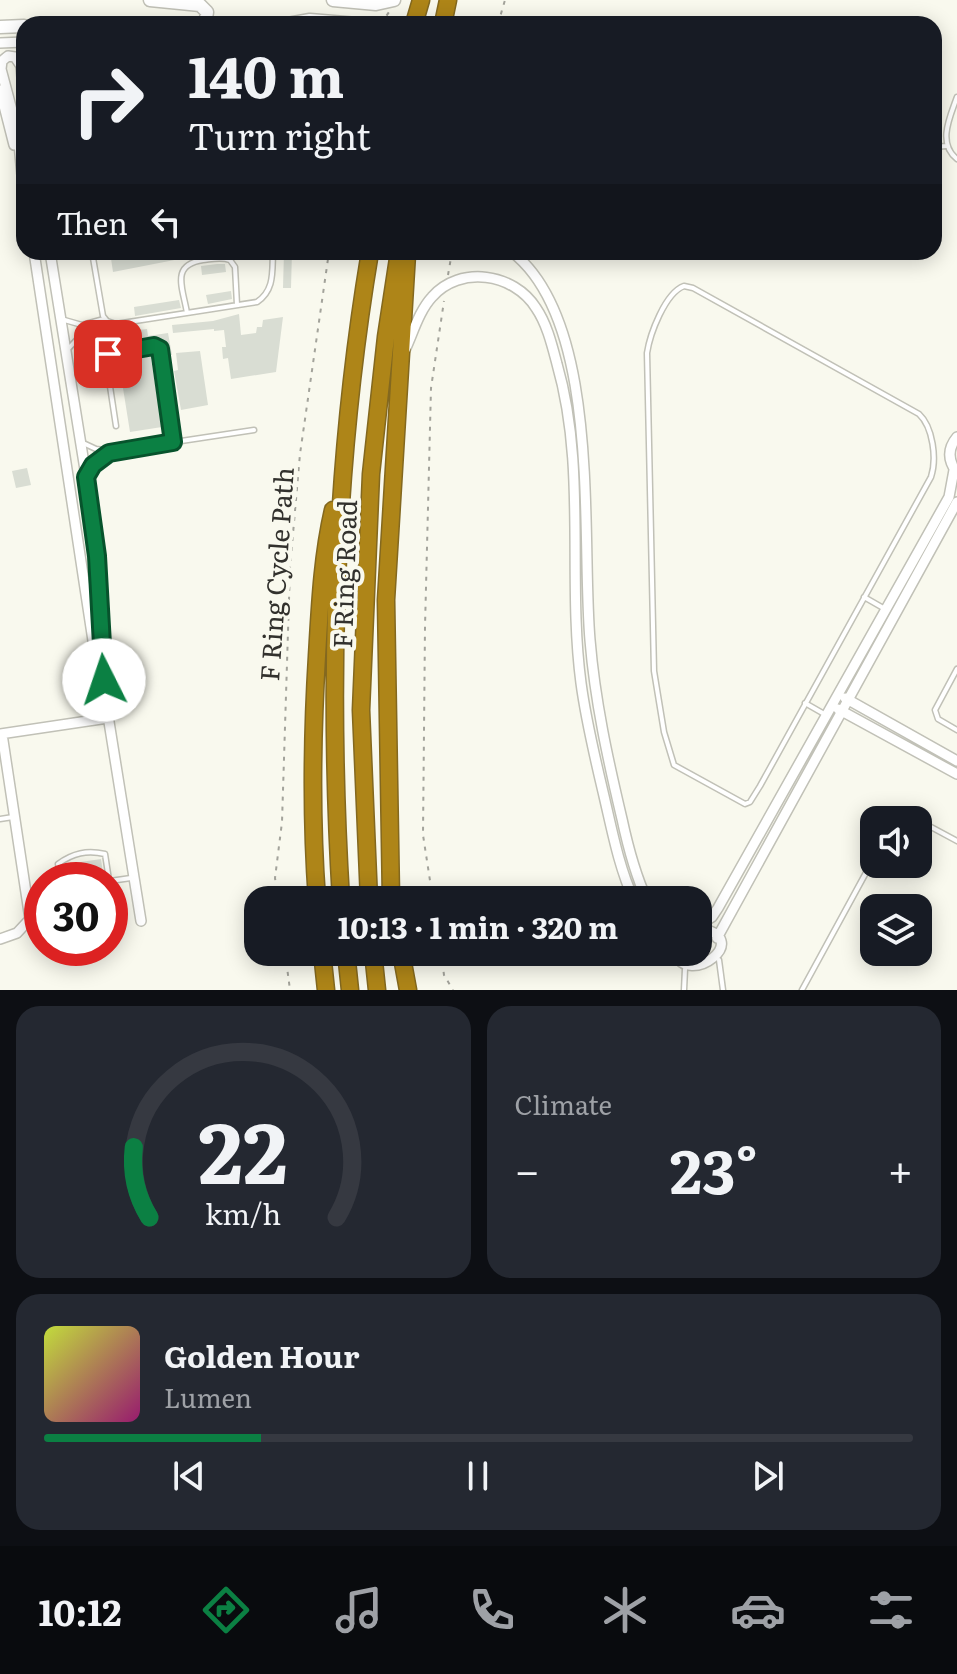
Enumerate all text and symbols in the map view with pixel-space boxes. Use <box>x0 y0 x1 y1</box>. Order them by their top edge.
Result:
text: 140 m <box>188 32 344 115</box>
icon: right <box>56 48 160 152</box>
text: Turn right <box>188 108 371 161</box>
text: Then <box>56 200 128 244</box>
icon: left <box>144 200 188 244</box>
pin <box>74 320 142 388</box>
icon: arrive <box>86 332 130 376</box>
street label: F Ring Cycle Path <box>248 466 302 682</box>
street label: F Ring Road <box>321 499 365 649</box>
position arrow <box>62 638 146 722</box>
map controls <box>860 806 932 966</box>
button: sound <box>860 806 932 878</box>
speed limit sign: 30 <box>24 862 128 966</box>
button: layers <box>860 894 932 966</box>
text: 10:13 · 1 min · 320 m <box>338 904 618 948</box>
text: Climate <box>515 1084 612 1123</box>
text: 22 <box>199 1086 288 1210</box>
text: 23° <box>670 1123 758 1212</box>
text: − <box>515 1135 540 1201</box>
text: + <box>887 1135 913 1201</box>
text: km/h <box>205 1191 281 1234</box>
text: Golden Hour <box>164 1333 359 1377</box>
text: Lumen <box>164 1377 252 1416</box>
icon: previous <box>167 1454 211 1498</box>
icon: pause <box>456 1454 500 1498</box>
icon: next <box>746 1454 790 1498</box>
icon: directions <box>198 1582 254 1638</box>
icon: music <box>331 1582 387 1638</box>
icon: phone <box>464 1582 520 1638</box>
icon: climate <box>597 1582 653 1638</box>
icon: car <box>730 1582 786 1638</box>
icon: filters <box>863 1582 919 1638</box>
text: 10:12 <box>38 1584 122 1637</box>

